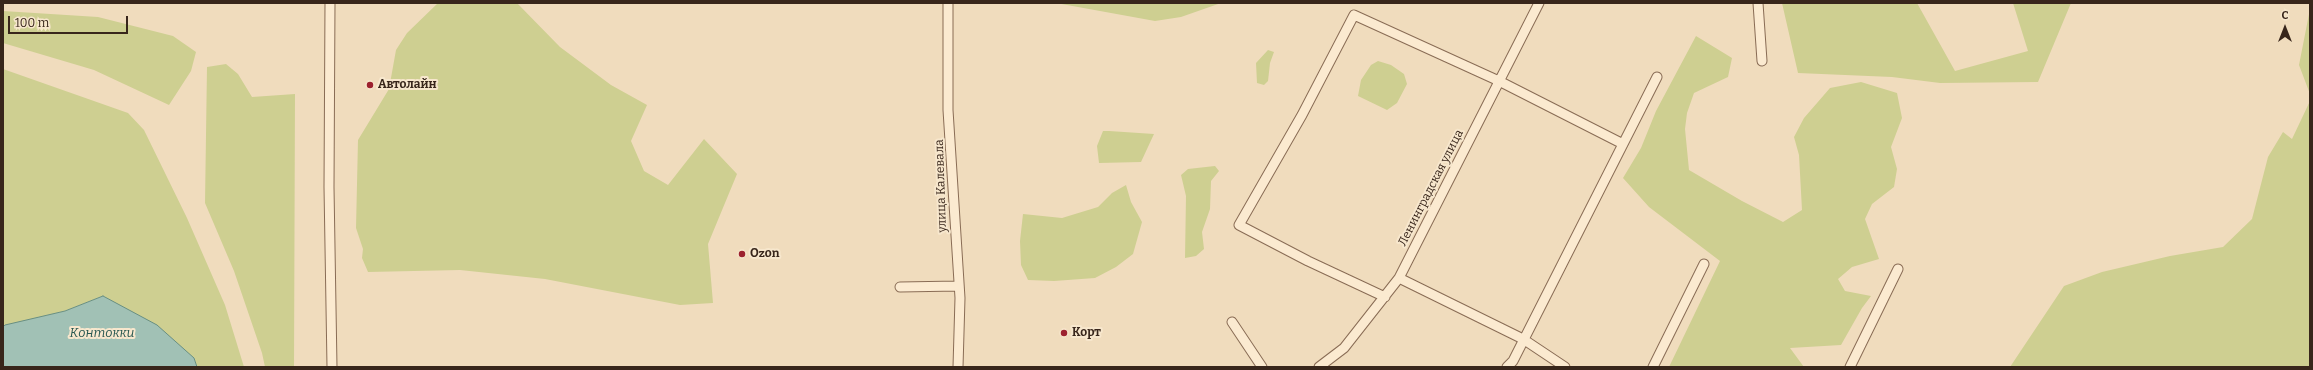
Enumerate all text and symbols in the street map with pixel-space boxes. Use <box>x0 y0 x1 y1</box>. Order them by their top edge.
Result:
scale bar <box>10 8 130 34</box>
north arrow <box>2265 8 2305 48</box>
text: С <box>2282 9 2288 22</box>
text: 100 m <box>15 16 49 30</box>
place label: Автолайн <box>378 78 437 92</box>
marker: Автолайн <box>365 80 375 90</box>
street label: Ленинградская улица <box>1395 127 1467 249</box>
street label: улица Калевала <box>932 139 950 233</box>
place label: Ozon <box>750 247 779 261</box>
marker: Ozon <box>737 249 747 259</box>
water label: Контокки <box>70 325 134 341</box>
place label: Корт <box>1072 326 1101 340</box>
marker: Корт <box>1059 328 1069 338</box>

